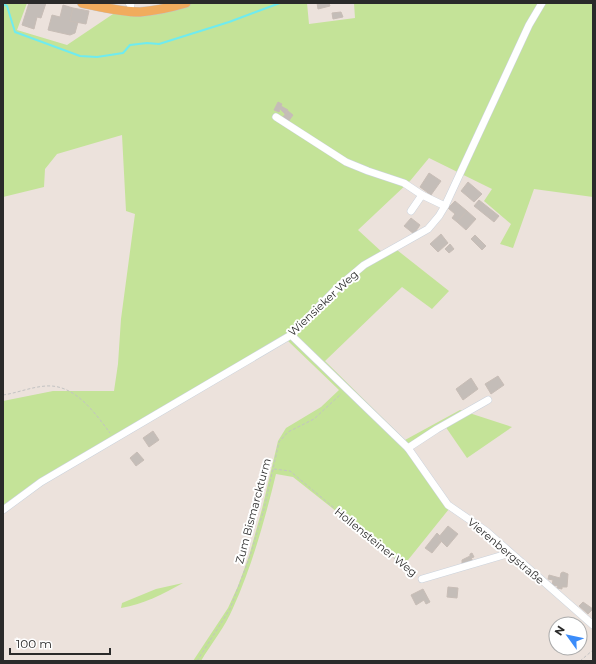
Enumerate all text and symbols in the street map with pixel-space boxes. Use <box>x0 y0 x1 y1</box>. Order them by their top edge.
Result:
street label: Wiensieker Weg <box>285 267 361 339</box>
street label: Zum Bismarckturm <box>232 457 274 565</box>
street label: Hollensteiner Weg <box>332 504 420 580</box>
street label: Vierenbergstraße <box>465 515 547 587</box>
north arrow <box>548 616 588 656</box>
text: N <box>551 623 568 638</box>
scale bar <box>10 630 110 656</box>
text: 100 m <box>16 636 52 651</box>

